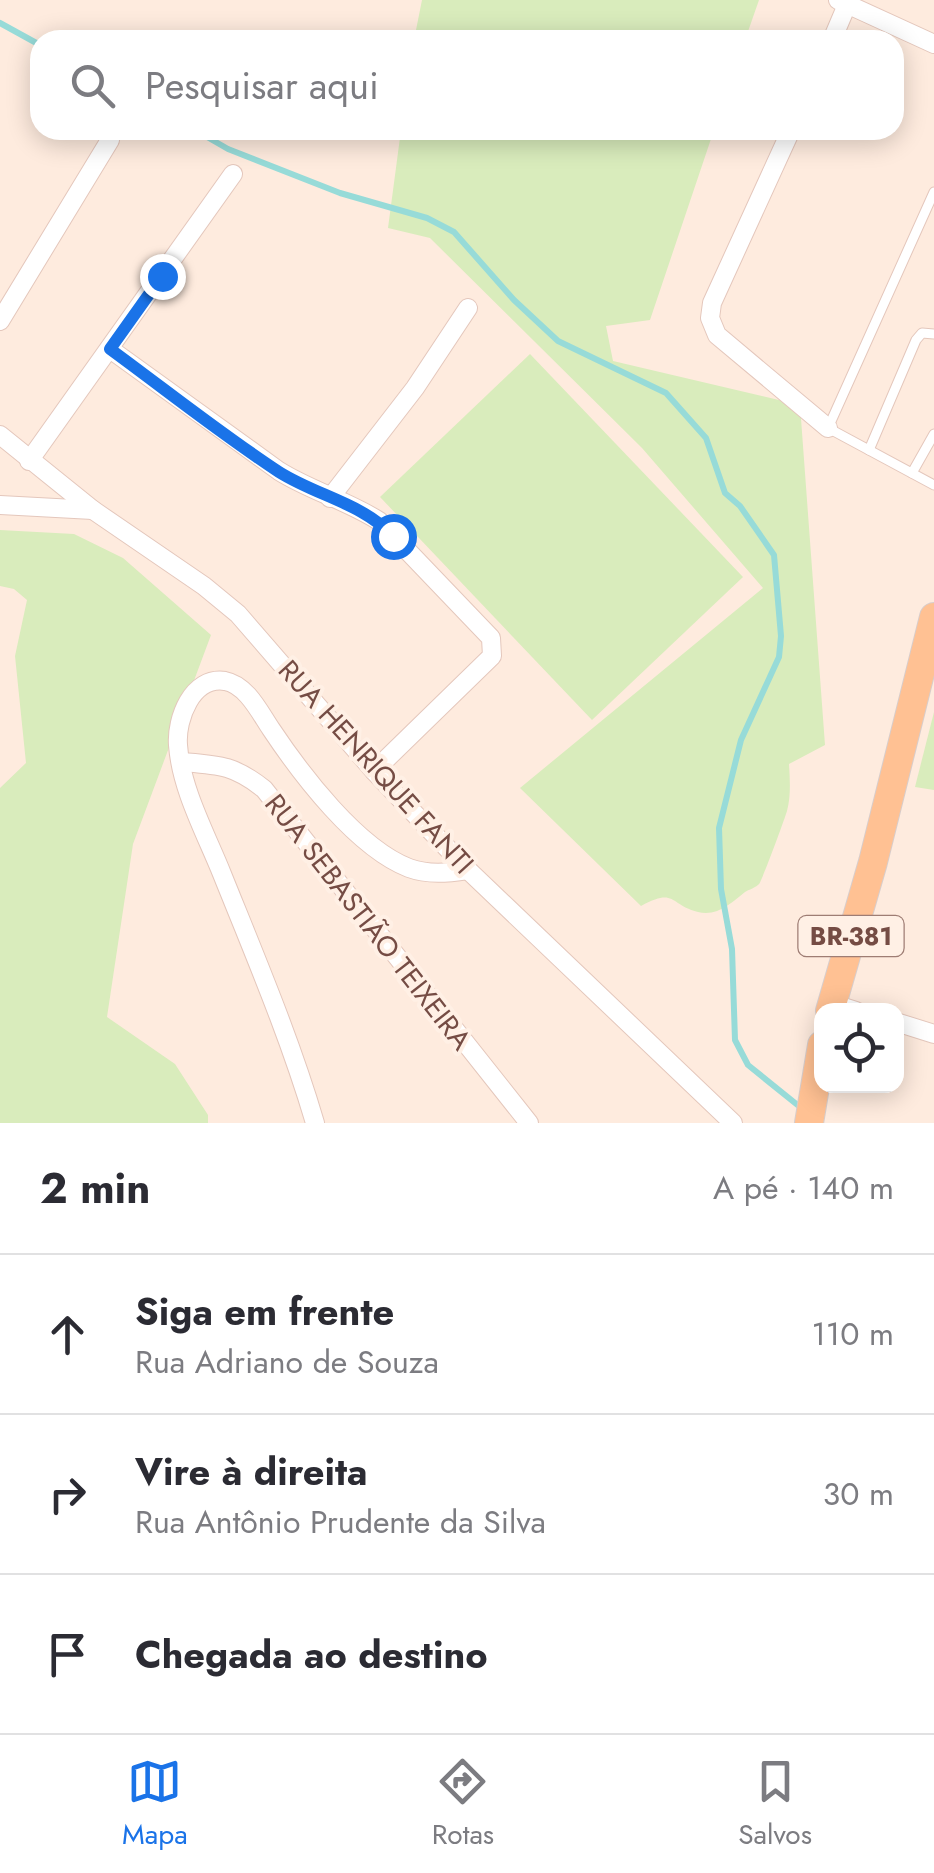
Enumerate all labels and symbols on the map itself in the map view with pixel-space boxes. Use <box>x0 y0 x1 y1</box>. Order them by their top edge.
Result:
route end <box>140 254 186 300</box>
route start <box>371 514 417 560</box>
street label: RUA HENRIQUE FANTI <box>269 651 483 883</box>
street label: RUA SEBASTIÃO TEIXEIRA <box>255 785 481 1059</box>
road number: BR-381 <box>798 916 904 956</box>

